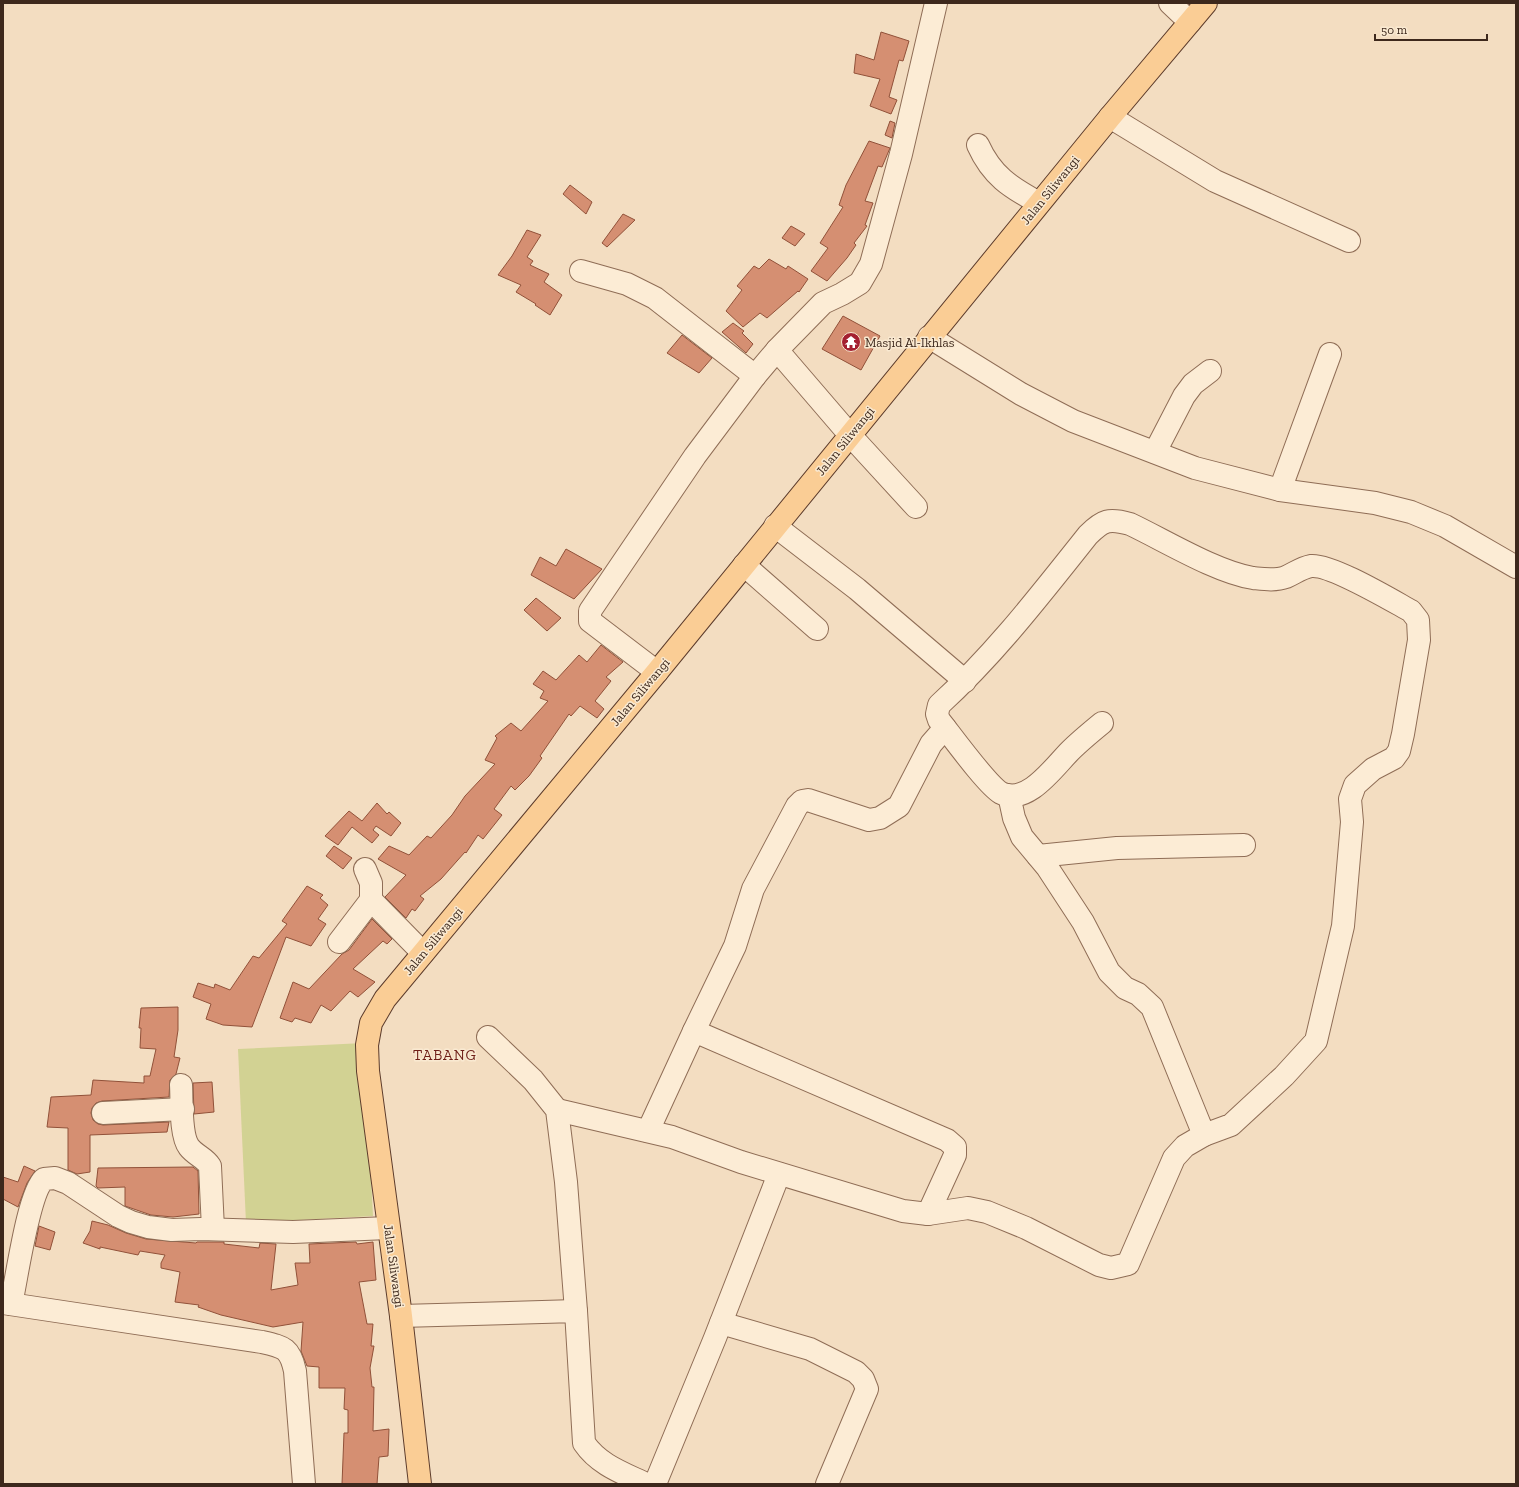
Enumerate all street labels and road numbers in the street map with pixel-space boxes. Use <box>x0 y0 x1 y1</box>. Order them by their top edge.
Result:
street label: Jalan Siliwangi <box>1018 152 1082 227</box>
street label: Jalan Siliwangi <box>813 403 877 478</box>
street label: Jalan Siliwangi <box>607 655 673 729</box>
street label: Jalan Siliwangi <box>400 904 466 978</box>
street label: Jalan Siliwangi <box>381 1223 407 1309</box>

